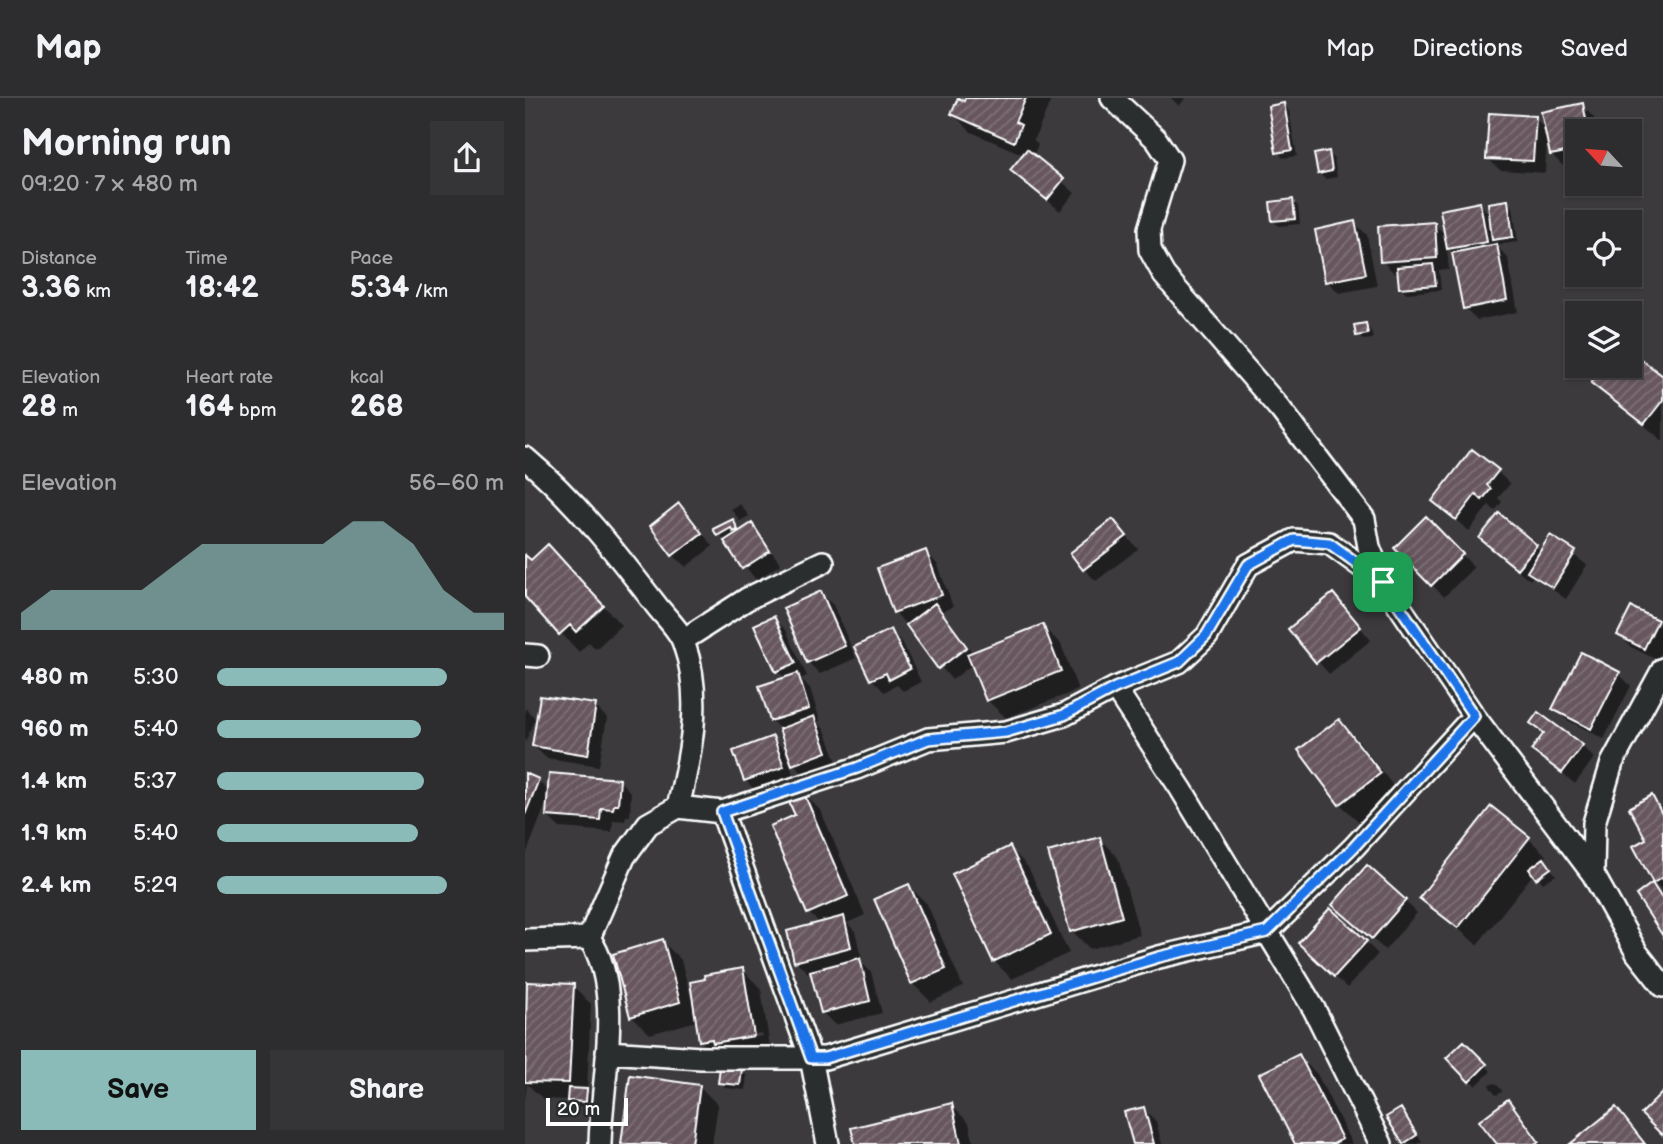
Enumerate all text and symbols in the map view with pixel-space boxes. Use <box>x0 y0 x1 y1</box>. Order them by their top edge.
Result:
text: Map <box>35 28 101 68</box>
text: Map <box>1326 34 1374 63</box>
text: Directions <box>1412 34 1523 63</box>
text: Saved <box>1561 34 1628 63</box>
north arrow <box>1565 119 1641 196</box>
map controls <box>1565 119 1642 378</box>
text: Morning run <box>21 121 232 166</box>
button: share <box>430 121 504 195</box>
text: 09:20 · 7 × 480 m <box>21 170 198 198</box>
button: locate <box>1565 210 1642 287</box>
text: Distance <box>21 247 97 270</box>
text: Time <box>185 247 227 270</box>
text: Pace <box>350 247 393 270</box>
text: 3.36 <box>21 270 81 306</box>
text: 18:42 <box>185 270 259 306</box>
text: 5:34 <box>350 270 409 306</box>
text: km <box>81 280 111 303</box>
text: /km <box>409 280 448 303</box>
button: layers <box>1565 301 1642 378</box>
text: Elevation <box>21 366 100 389</box>
text: Heart rate <box>185 366 273 389</box>
text: kcal <box>350 366 384 389</box>
text: 28 <box>21 389 57 425</box>
text: 164 <box>185 389 234 425</box>
text: 268 <box>350 389 404 425</box>
text: m <box>57 399 78 422</box>
text: bpm <box>234 399 276 422</box>
text: Elevation <box>21 469 117 497</box>
text: 56–60 m <box>409 469 504 497</box>
pin <box>1353 552 1413 612</box>
icon: arrive <box>1364 563 1402 601</box>
text: 480 m <box>21 663 89 691</box>
text: 5:30 <box>133 663 179 691</box>
text: 960 m <box>21 715 89 743</box>
text: 5:40 <box>133 715 178 743</box>
text: 1.4 km <box>21 767 87 795</box>
text: 5:37 <box>133 767 176 795</box>
text: 1.9 km <box>21 819 87 847</box>
text: 5:40 <box>133 819 178 847</box>
text: 2.4 km <box>21 871 91 899</box>
text: 5:29 <box>133 871 178 899</box>
button: Save <box>21 1050 256 1130</box>
button: Share <box>270 1050 504 1130</box>
scale bar <box>546 1095 628 1127</box>
text: 20 m <box>557 1098 600 1121</box>

